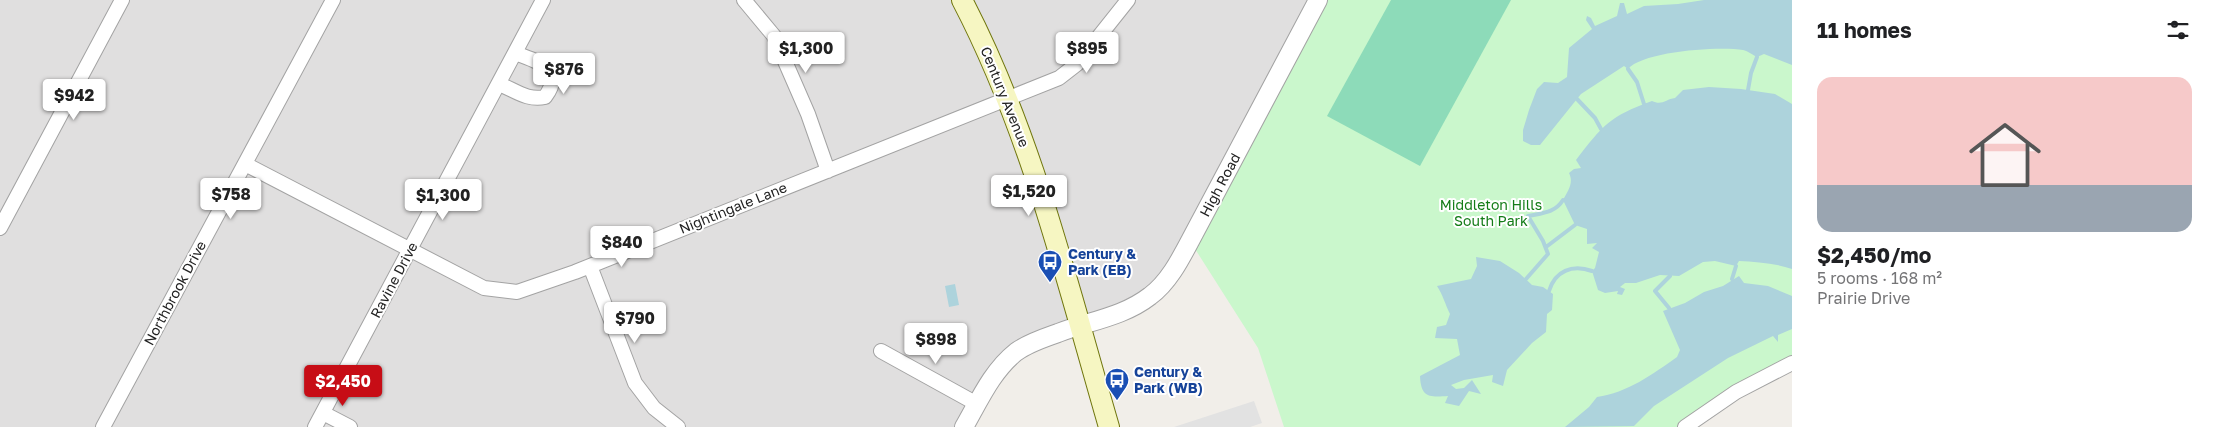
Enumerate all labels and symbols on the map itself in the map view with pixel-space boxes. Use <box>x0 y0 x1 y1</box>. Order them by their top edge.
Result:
pin: $1,300 <box>765 32 847 74</box>
pin: $895 <box>1057 32 1117 74</box>
street label: Century Avenue <box>978 44 1033 150</box>
pin: $876 <box>534 52 594 95</box>
pin: $942 <box>44 78 104 121</box>
street label: High Road <box>1196 150 1243 219</box>
pin: $1,520 <box>988 174 1070 217</box>
pin: $758 <box>201 178 261 220</box>
pin: $1,300 <box>402 178 484 221</box>
street label: Nightingale Lane <box>676 178 789 237</box>
park label: Middleton Hills South Park <box>1440 196 1542 229</box>
pin: $840 <box>592 226 652 268</box>
street label: Northbrook Drive <box>140 238 209 348</box>
street label: Ravine Drive <box>366 239 421 321</box>
place label: Century & Park (EB) <box>1068 245 1136 278</box>
bus stop icon: Century & Park (EB) <box>1037 249 1063 283</box>
pin: $790 <box>605 302 665 344</box>
pin: $898 <box>906 322 966 365</box>
place label: Century & Park (WB) <box>1134 363 1203 396</box>
pin: $2,450 <box>302 364 384 407</box>
bus stop icon: Century & Park (WB) <box>1104 367 1130 401</box>

